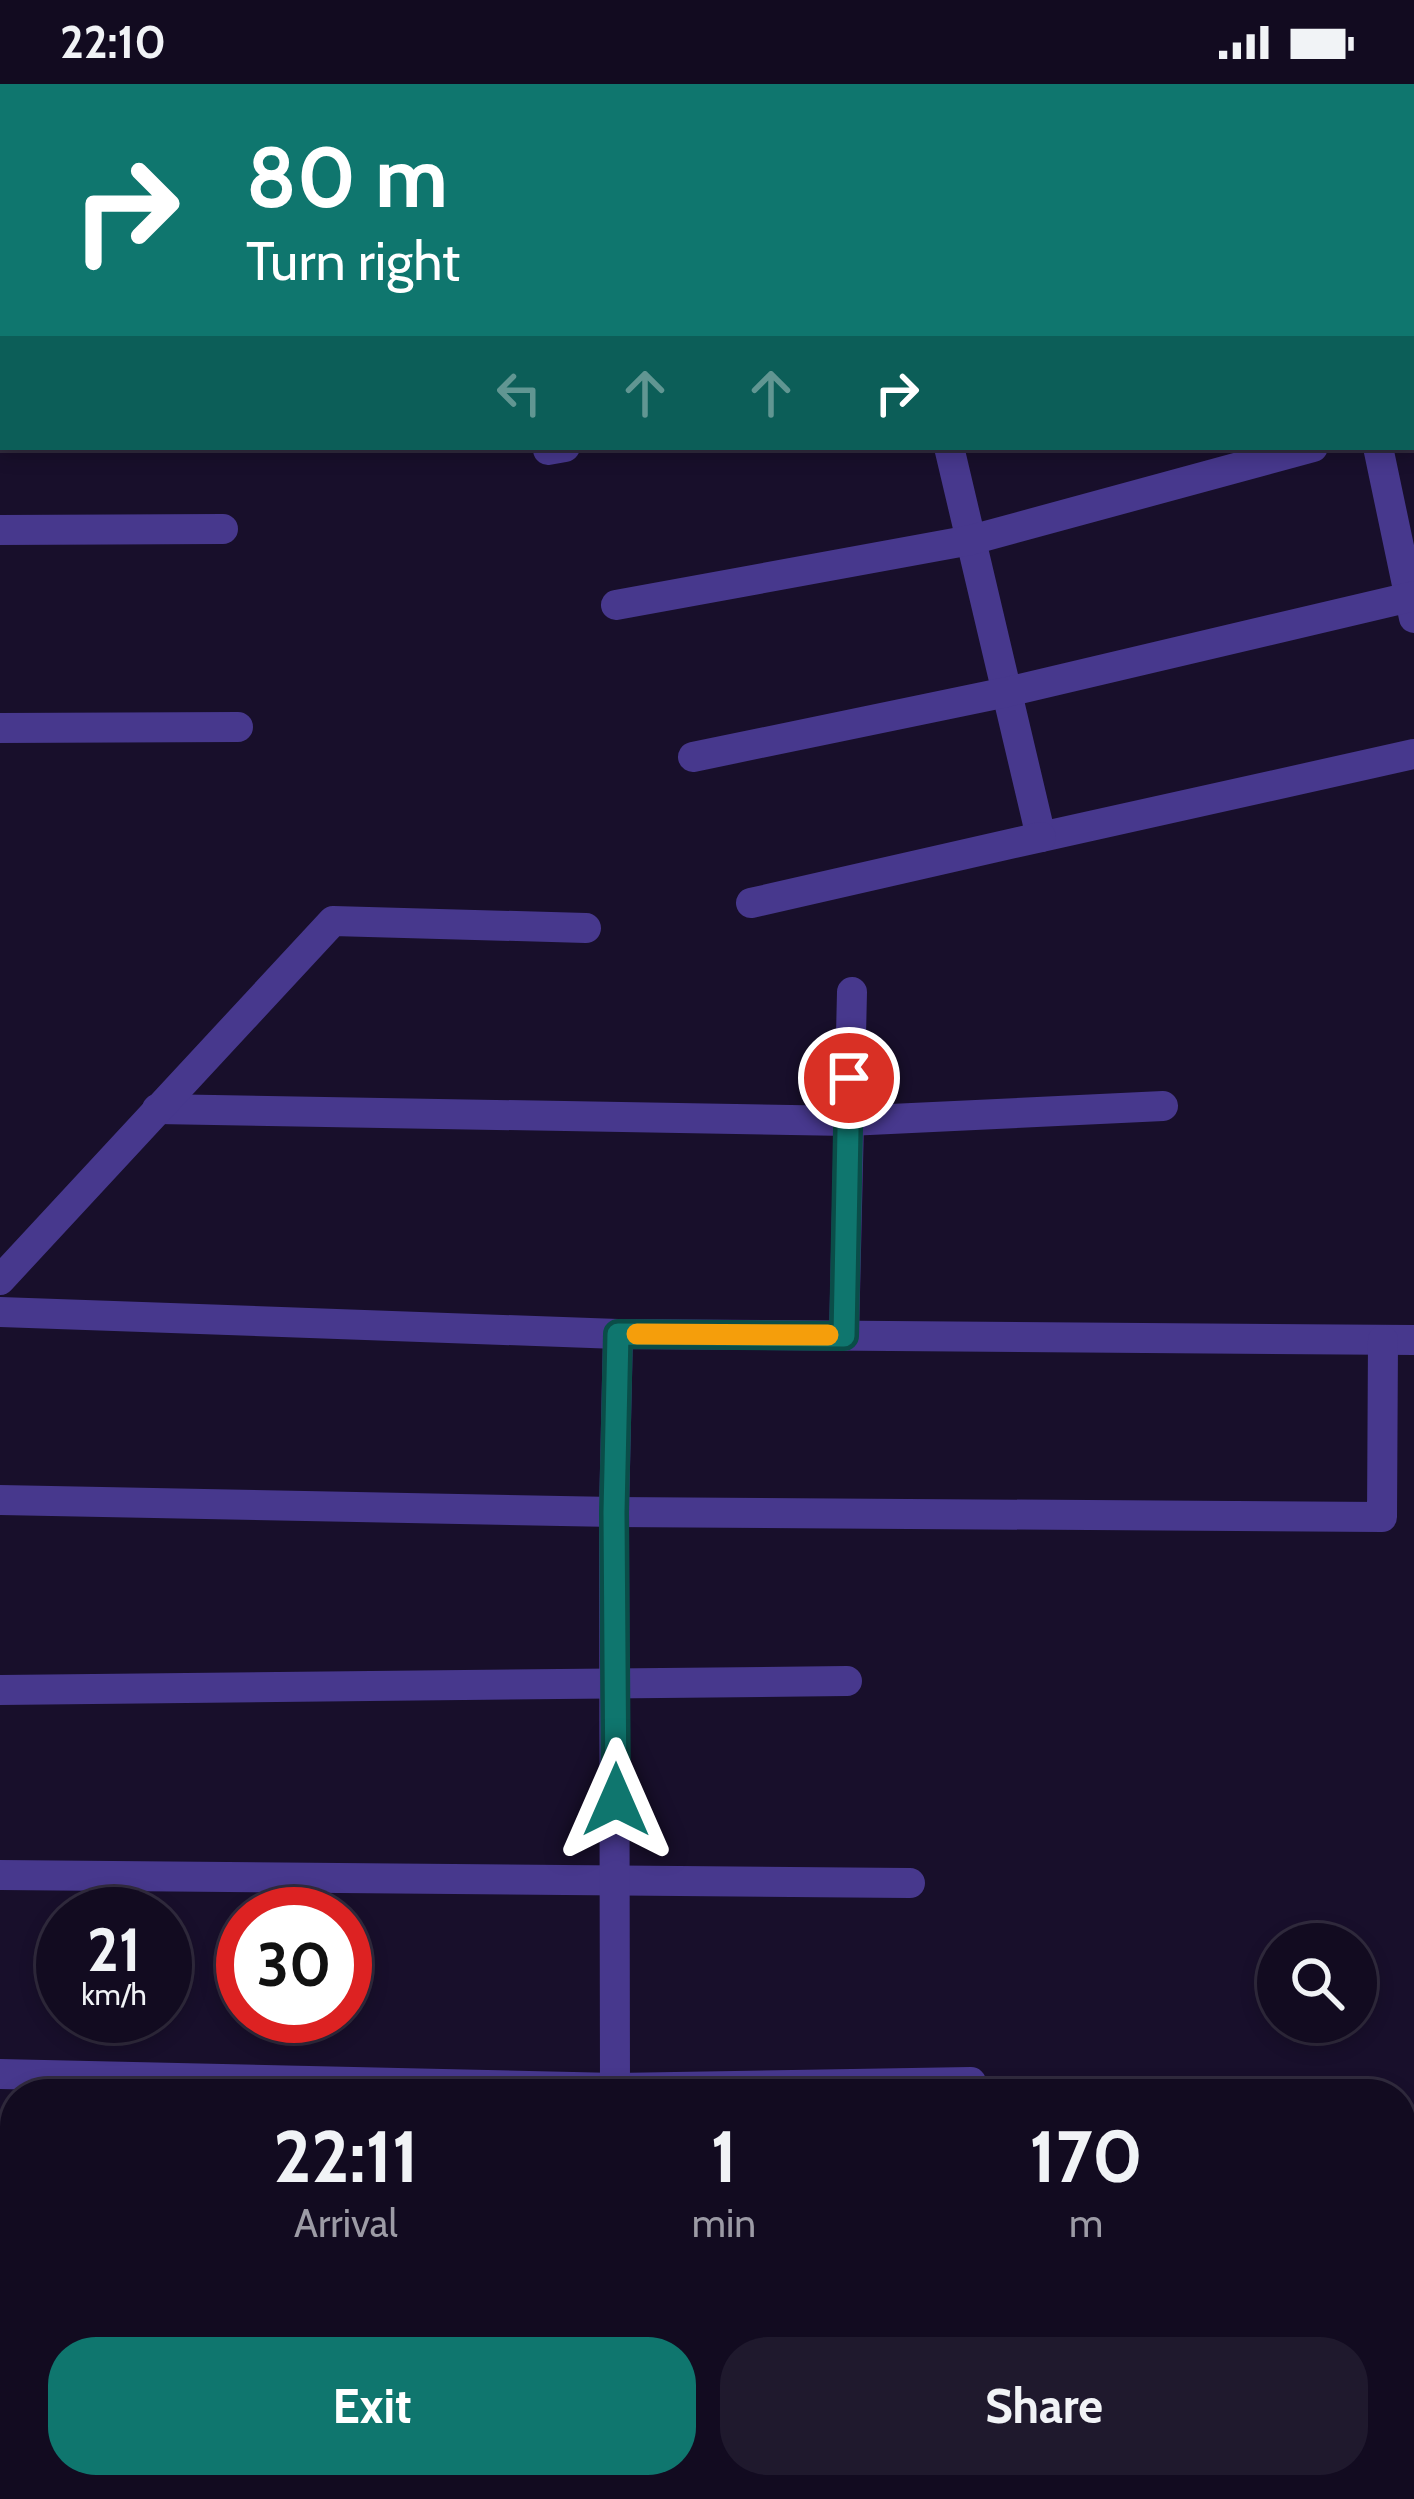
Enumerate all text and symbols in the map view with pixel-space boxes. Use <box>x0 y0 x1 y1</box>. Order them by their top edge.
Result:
text: 22:10 <box>60 15 166 69</box>
text: 80 m <box>246 126 448 228</box>
icon: right <box>48 132 204 288</box>
text: Turn right <box>246 228 460 294</box>
icon: left <box>486 360 552 426</box>
icon: ahead <box>612 360 678 426</box>
icon: ahead <box>738 360 804 426</box>
icon: right <box>864 360 930 426</box>
pin <box>798 1027 900 1129</box>
icon: arrive <box>816 1045 882 1111</box>
position arrow <box>553 1737 679 1863</box>
speed limit sign: 30 <box>216 1887 372 2043</box>
text: 21 <box>87 1913 141 1986</box>
map controls <box>1257 1923 1377 2043</box>
button: search <box>1257 1923 1377 2043</box>
text: km/h <box>81 1976 147 2013</box>
text: 22:11 <box>273 2113 419 2200</box>
text: 1 <box>711 2113 737 2200</box>
text: 170 <box>1029 2113 1143 2200</box>
text: Arrival <box>294 2199 398 2247</box>
text: min <box>692 2199 756 2247</box>
text: m <box>1069 2199 1103 2247</box>
button: Exit <box>48 2337 696 2475</box>
button: Share <box>720 2337 1368 2475</box>

